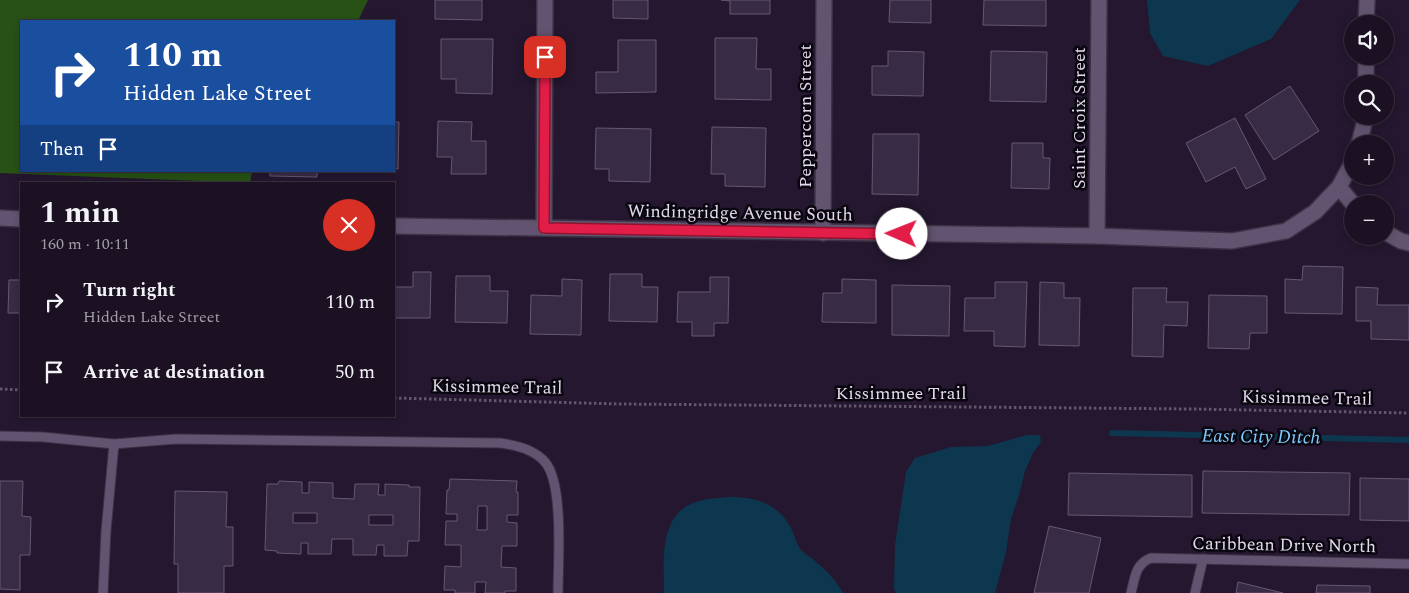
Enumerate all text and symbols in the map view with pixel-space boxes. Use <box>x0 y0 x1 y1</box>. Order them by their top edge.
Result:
map controls <box>1344 15 1394 245</box>
button: sound <box>1344 15 1394 65</box>
text: 110 m <box>123 29 222 82</box>
pin <box>524 36 566 78</box>
icon: right <box>40 40 105 105</box>
icon: arrive <box>531 43 559 71</box>
street label: Peppercorn Street <box>792 44 819 188</box>
street label: Saint Croix Street <box>1066 47 1093 189</box>
button: search <box>1344 75 1394 125</box>
text: Hidden Lake Street <box>123 77 312 110</box>
text: Then <box>40 135 84 164</box>
icon: arrive <box>94 135 122 163</box>
button: + <box>1344 135 1394 185</box>
text: 1 min <box>40 190 120 236</box>
button: − <box>1344 195 1394 245</box>
street label: Windingridge Avenue South <box>627 198 853 228</box>
button: close <box>323 199 375 251</box>
position arrow <box>875 207 927 259</box>
text: 160 m · 10:11 <box>40 232 130 256</box>
text: Turn right <box>83 276 176 305</box>
icon: right <box>40 288 68 316</box>
text: 110 m <box>325 288 375 317</box>
text: Hidden Lake Street <box>83 305 220 329</box>
icon: arrive <box>40 358 68 386</box>
text: Arrive at destination <box>83 358 265 387</box>
text: 50 m <box>335 358 375 387</box>
street label: Kissimmee Trail <box>431 372 563 402</box>
street label: Kissimmee Trail <box>836 380 966 407</box>
street label: Kissimmee Trail <box>1241 383 1373 413</box>
water label: East City Ditch <box>1201 421 1321 453</box>
street label: Caribbean Drive North <box>1192 530 1376 560</box>

